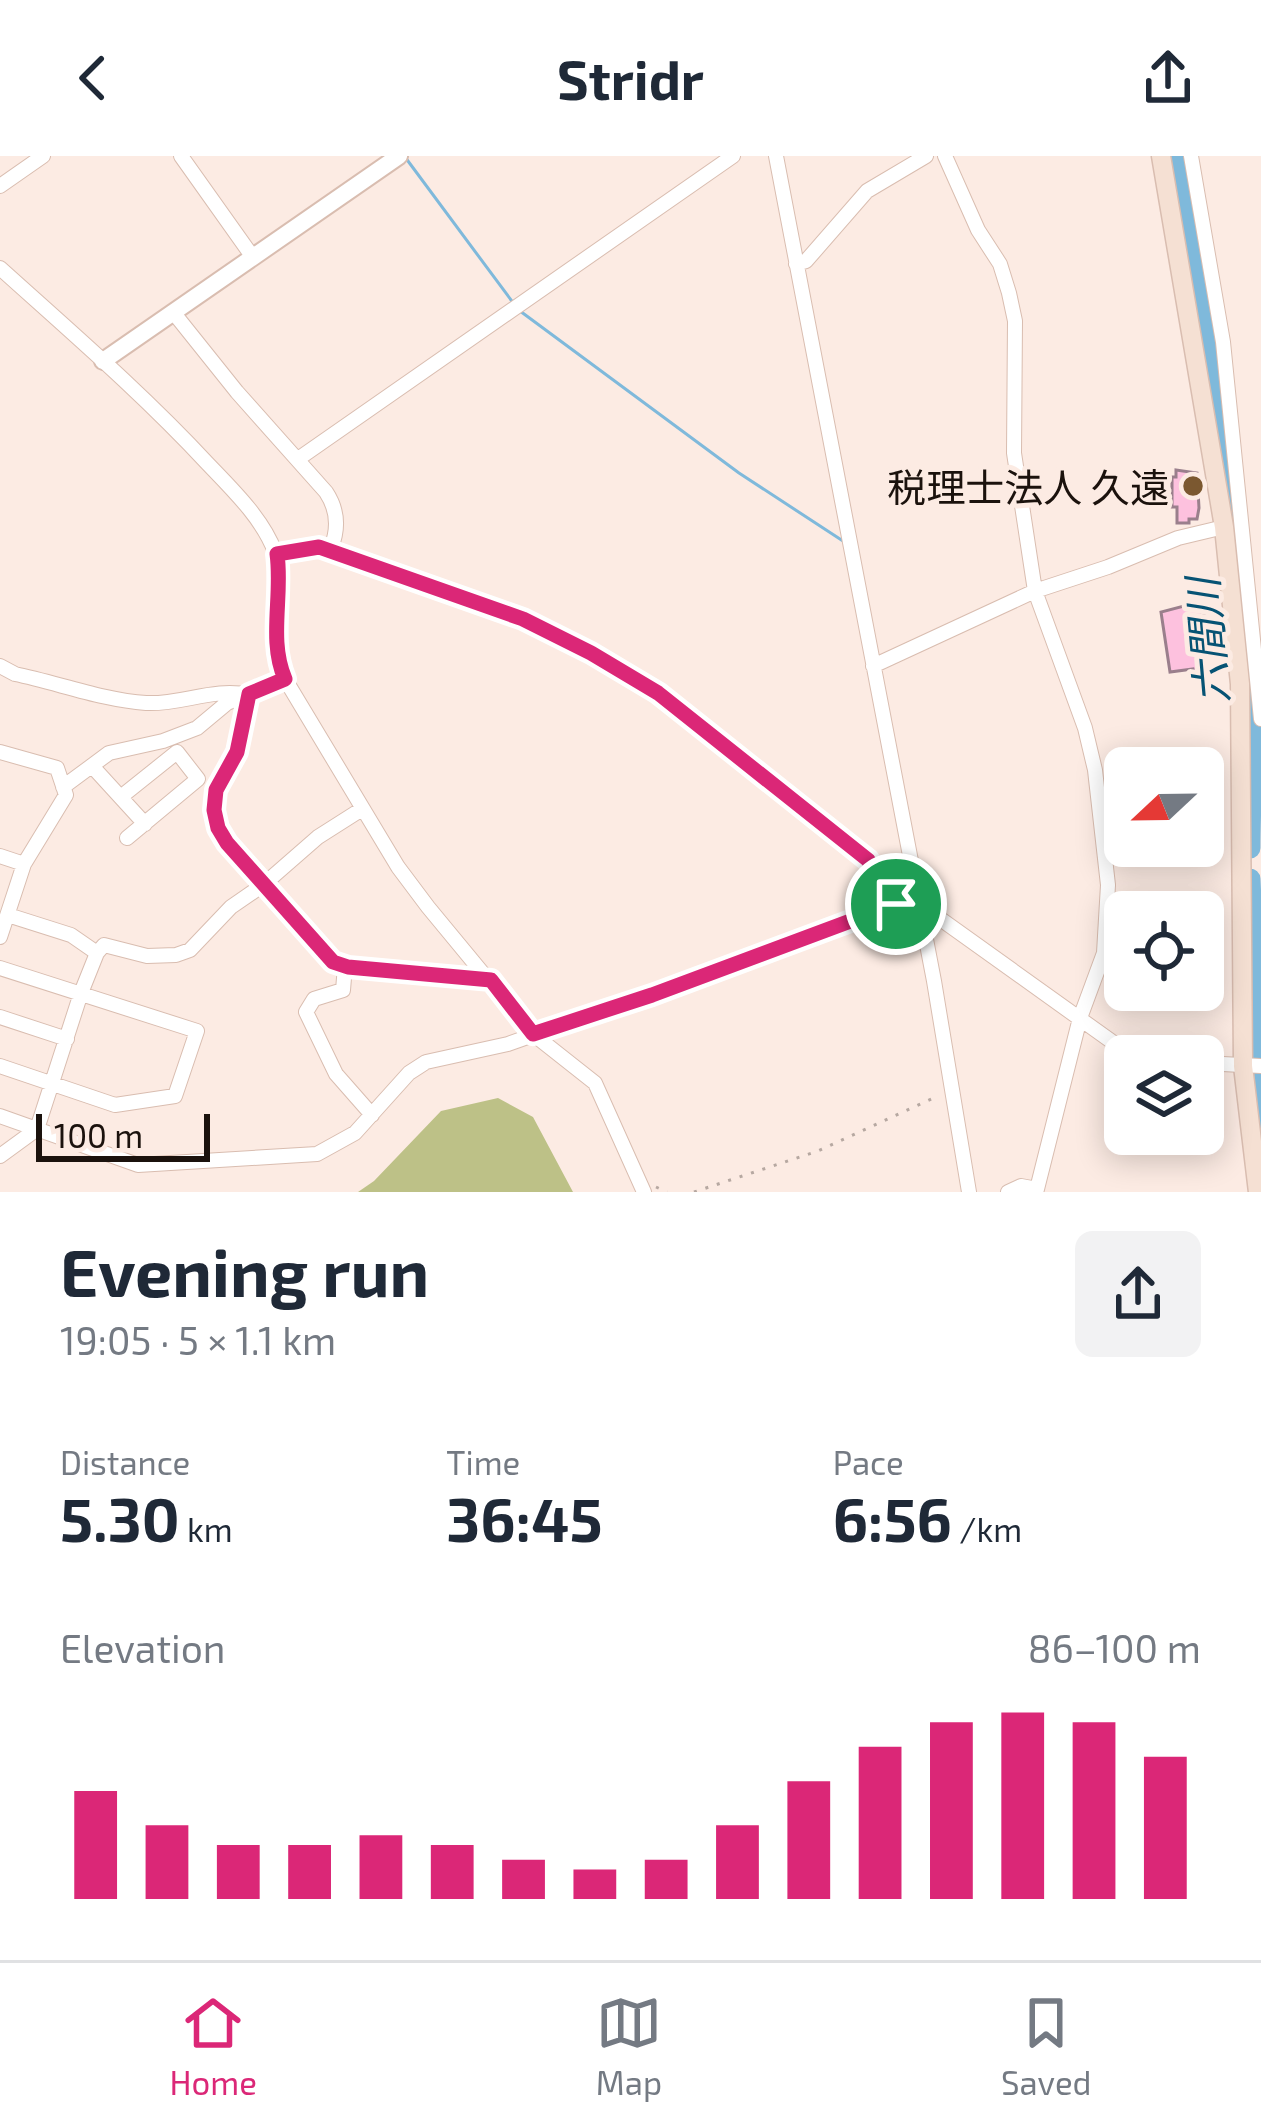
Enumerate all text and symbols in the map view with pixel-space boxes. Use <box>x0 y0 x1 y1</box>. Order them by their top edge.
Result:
icon: back <box>60 45 126 111</box>
icon: share <box>1135 45 1201 111</box>
text: Stridr <box>557 46 704 111</box>
place label: 税理士法人 久遠 <box>887 463 1169 510</box>
marker: 税理士法人 久遠 <box>1180 473 1206 499</box>
water label: 六間川 <box>1175 572 1236 706</box>
north arrow <box>1104 747 1224 867</box>
map controls <box>1104 747 1224 1155</box>
pin <box>845 853 947 955</box>
icon: arrive <box>863 871 929 937</box>
button: locate <box>1104 891 1224 1011</box>
button: layers <box>1104 1035 1224 1155</box>
scale bar <box>36 1108 210 1161</box>
text: 100 m <box>54 1115 143 1155</box>
text: Evening run <box>60 1231 429 1310</box>
button: share <box>1075 1231 1201 1357</box>
text: 19:05 · 5 × 1.1 km <box>60 1316 336 1363</box>
text: Distance <box>60 1442 190 1482</box>
text: Time <box>446 1442 520 1482</box>
text: Pace <box>833 1442 904 1482</box>
text: 5.30 <box>60 1482 180 1554</box>
text: 36:45 <box>446 1482 603 1554</box>
text: 6:56 <box>833 1482 952 1554</box>
text: km <box>180 1509 233 1549</box>
text: /km <box>952 1509 1022 1549</box>
text: Elevation <box>60 1624 225 1671</box>
text: 86–100 m <box>1028 1624 1201 1671</box>
tab: Home <box>169 1990 257 2102</box>
tab: Map <box>596 1990 662 2102</box>
tab: Saved <box>1001 1990 1092 2102</box>

